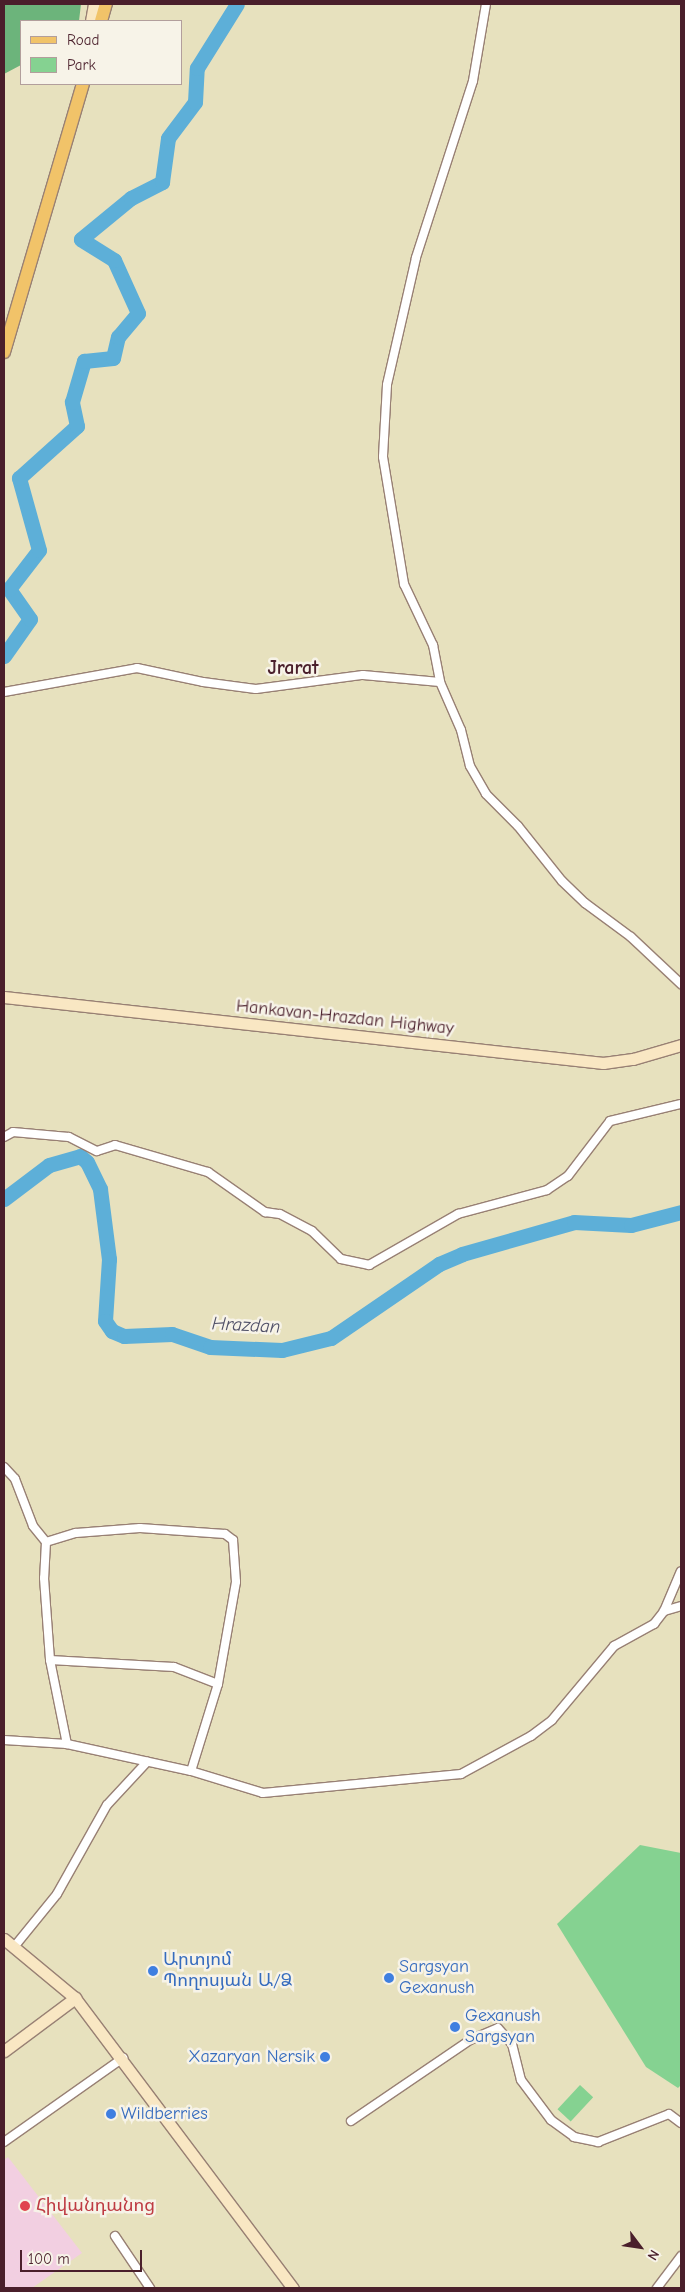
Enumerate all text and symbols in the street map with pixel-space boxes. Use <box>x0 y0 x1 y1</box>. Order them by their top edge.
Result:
legend <box>20 20 182 85</box>
text: Road <box>67 31 99 49</box>
text: Park <box>67 56 96 74</box>
district label: Jrarat <box>267 655 319 679</box>
street label: Hankavan-Hrazdan Highway <box>235 996 455 1040</box>
water label: Hrazdan <box>211 1313 281 1339</box>
place label: Արտյոմ Պողոսյան Ա/Ձ <box>163 1950 292 1992</box>
place label: Sargsyan Gexanush <box>399 1957 475 2000</box>
marker: Արտյոմ Պողոսյան Ա/Ձ <box>147 1965 159 1977</box>
marker: Sargsyan Gexanush <box>383 1972 395 1984</box>
place label: Gexanush Sargsyan <box>465 2006 541 2048</box>
marker: Gexanush Sargsyan <box>449 2021 461 2033</box>
place label: Xazaryan Nersik <box>188 2046 315 2068</box>
marker: Xazaryan Nersik <box>319 2051 331 2063</box>
place label: Wildberries <box>121 2103 208 2125</box>
marker: Wildberries <box>105 2108 117 2120</box>
place label: Հիվանդանոց <box>36 2195 155 2217</box>
marker: Հիվանդանոց <box>18 2199 32 2213</box>
north arrow <box>615 2222 665 2272</box>
scale bar <box>22 2240 145 2272</box>
text: N <box>644 2247 663 2263</box>
text: 100 m <box>28 2250 70 2268</box>

